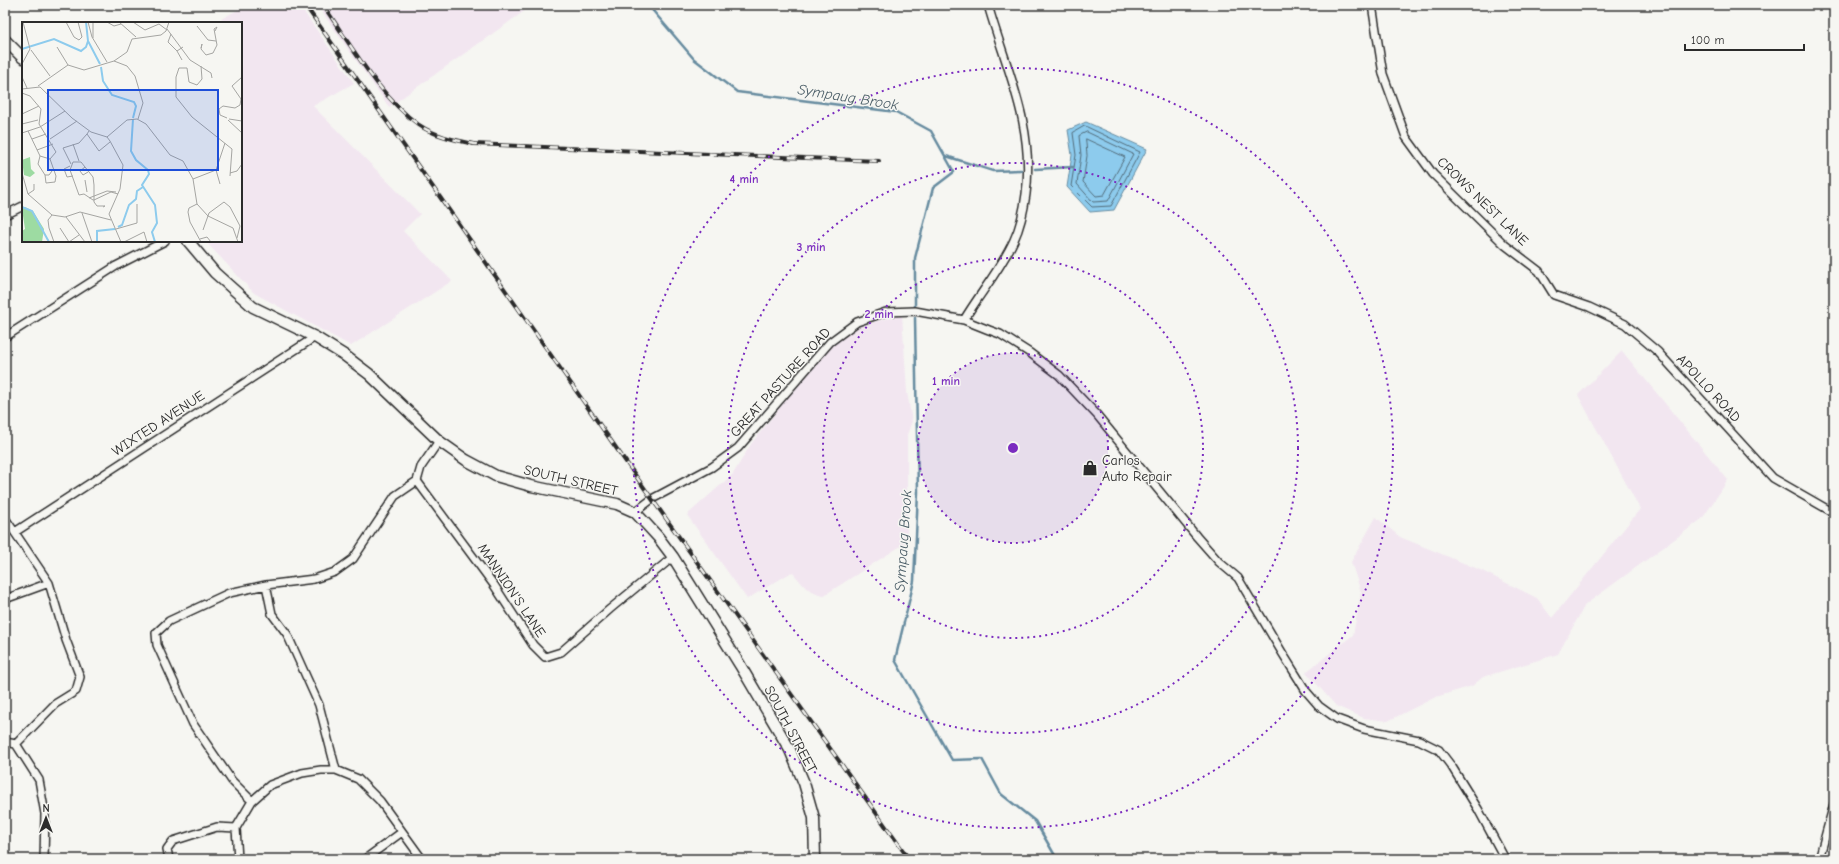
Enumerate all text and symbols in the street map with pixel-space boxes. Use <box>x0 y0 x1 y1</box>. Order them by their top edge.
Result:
inset map <box>22 22 242 242</box>
scale bar <box>1685 26 1804 52</box>
text: 100 m <box>1691 33 1724 47</box>
water label: Sympaug Brook <box>796 80 900 114</box>
street label: CROWS NEST LANE <box>1433 153 1532 249</box>
text: 4 min <box>730 172 758 186</box>
text: 3 min <box>796 240 826 254</box>
text: 2 min <box>864 307 894 321</box>
street label: GREAT PASTURE ROAD <box>727 324 834 441</box>
street label: APOLLO ROAD <box>1673 351 1744 426</box>
text: 1 min <box>932 374 960 388</box>
street label: WIXTED AVENUE <box>109 387 208 460</box>
centre of rings <box>1006 441 1020 455</box>
place label: Carlos Auto Repair <box>1102 452 1172 485</box>
shop icon: Carlos Auto Repair <box>1081 459 1099 477</box>
street label: SOUTH STREET <box>522 461 620 500</box>
water label: Sympaug Brook <box>890 489 916 592</box>
street label: MANNION'S LANE <box>474 540 549 640</box>
street label: SOUTH STREET <box>760 683 821 776</box>
north arrow <box>26 798 66 838</box>
text: N <box>42 802 50 815</box>

